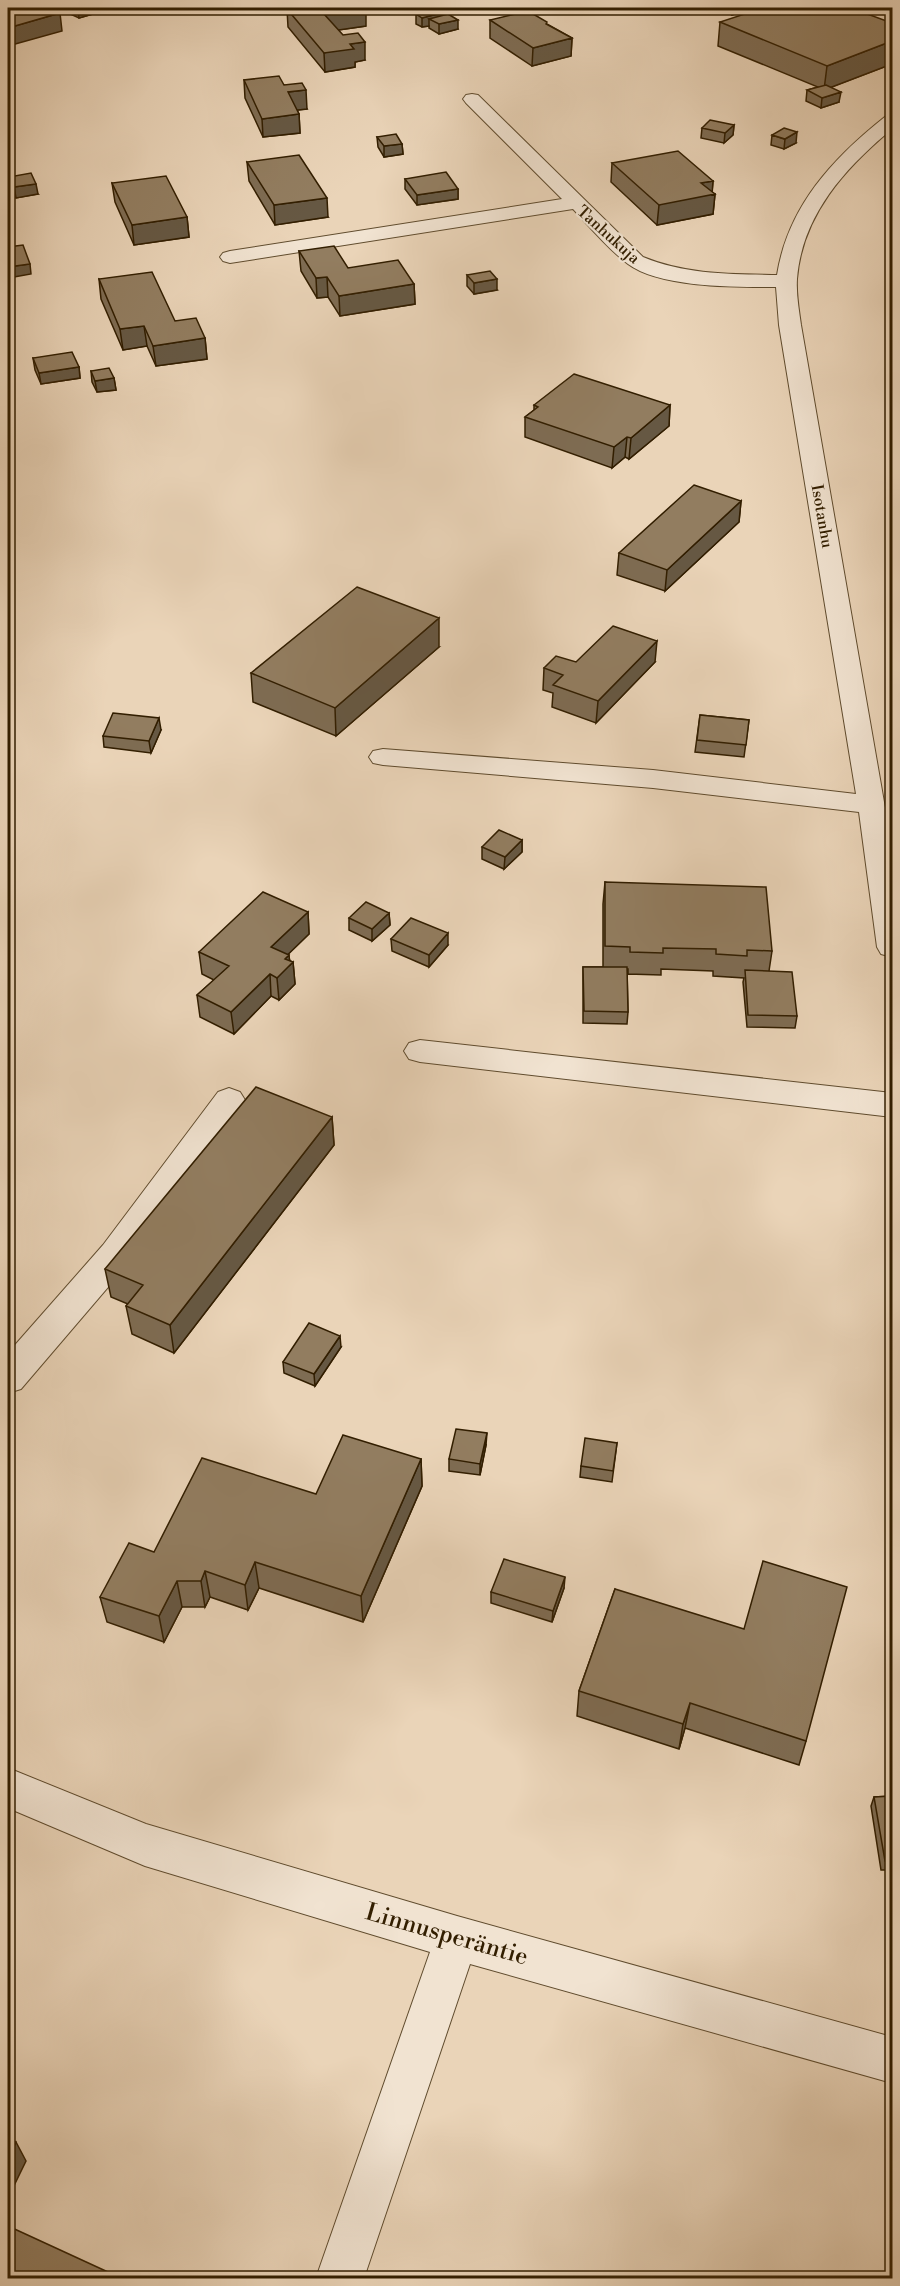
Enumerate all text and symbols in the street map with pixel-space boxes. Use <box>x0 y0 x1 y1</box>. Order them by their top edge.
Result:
street label: Tanhukuja <box>573 201 645 269</box>
street label: Isotanhu <box>807 483 837 550</box>
street label: Linnusperäntie <box>362 1897 532 1973</box>

